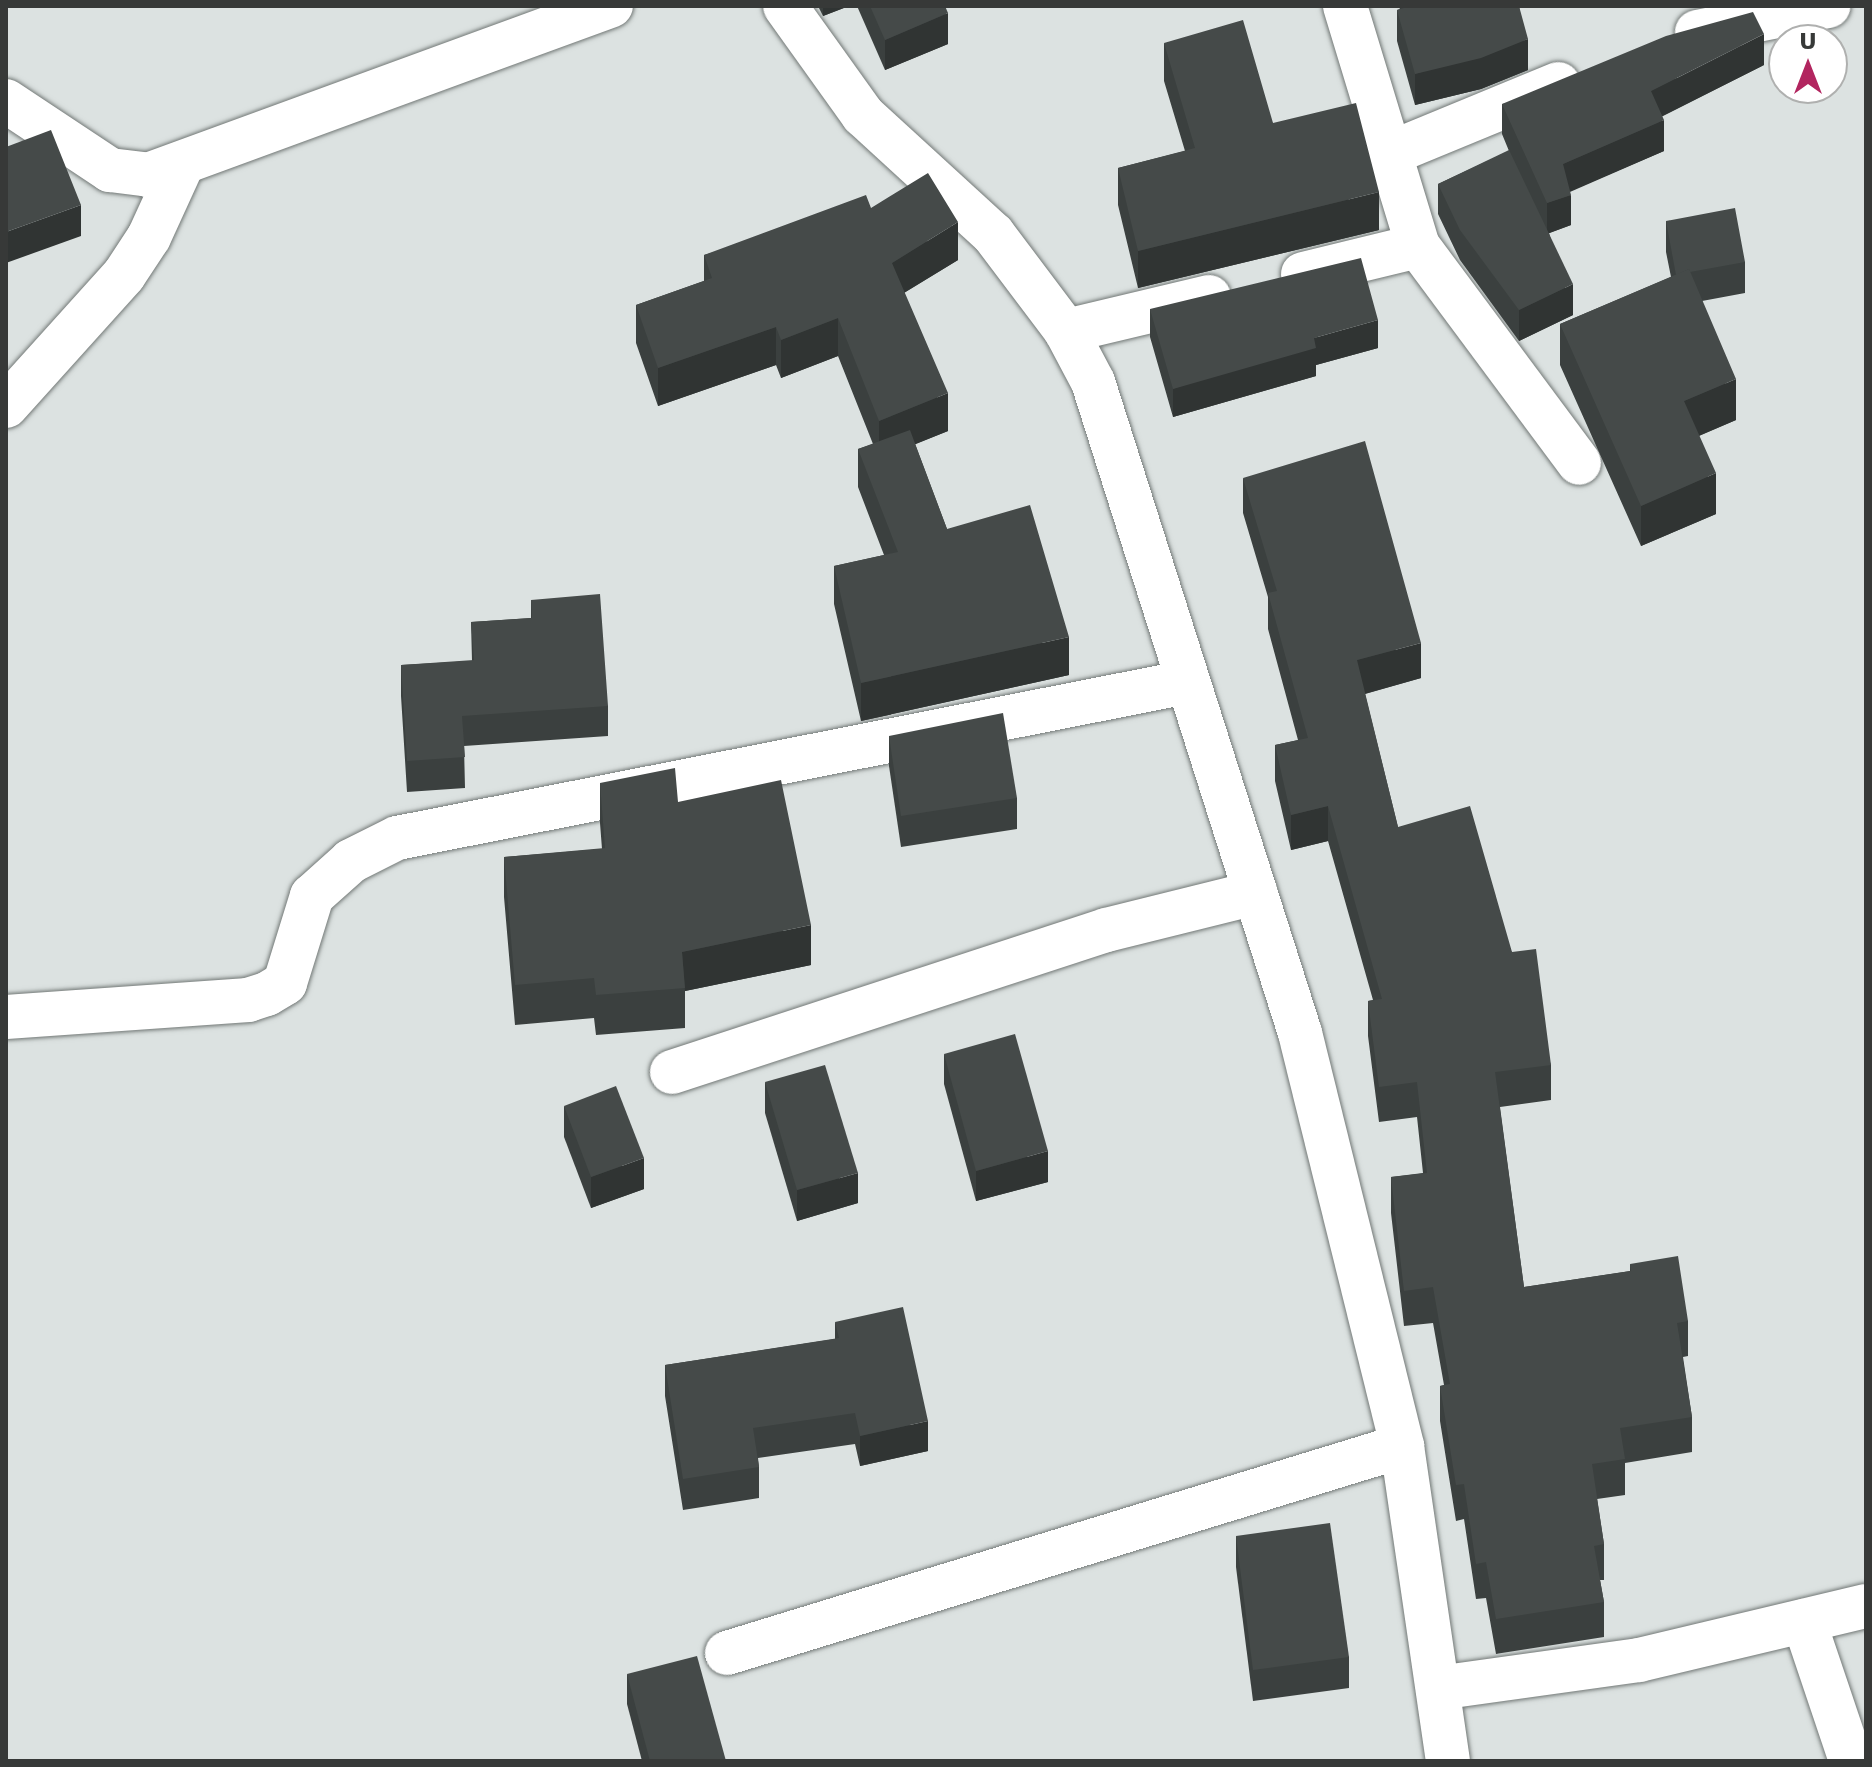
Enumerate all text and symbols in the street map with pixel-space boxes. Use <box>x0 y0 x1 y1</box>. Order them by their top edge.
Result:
north arrow <box>1768 24 1848 104</box>
text: U <box>1799 29 1817 54</box>

